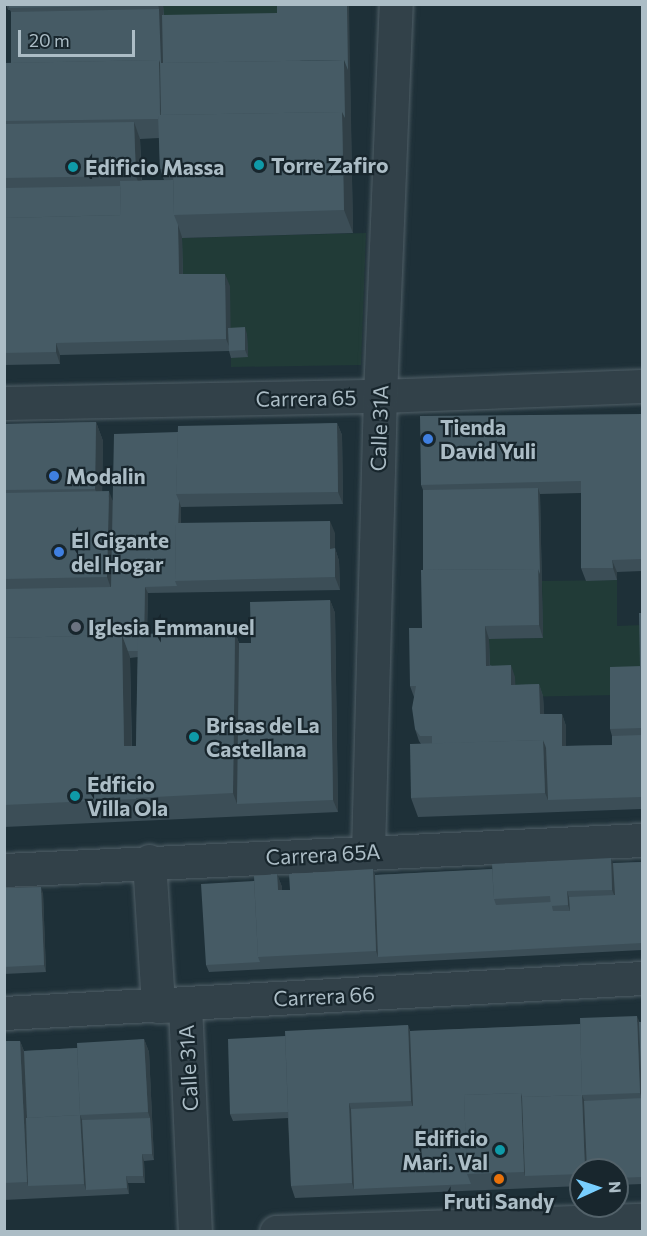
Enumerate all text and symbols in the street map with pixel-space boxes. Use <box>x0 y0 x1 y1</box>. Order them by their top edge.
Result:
scale bar <box>21 18 138 56</box>
text: 20 m <box>29 29 70 51</box>
place label: Torre Zafiro <box>271 152 389 178</box>
place label: Edificio Massa <box>85 154 224 180</box>
marker: Torre Zafiro <box>252 158 266 172</box>
marker: Edificio Massa <box>66 160 80 174</box>
street label: Calle 31A <box>365 384 393 472</box>
street label: Carrera 65 <box>255 385 357 411</box>
place label: Tienda David Yuli <box>440 414 536 464</box>
marker: Tienda David Yuli <box>421 432 435 446</box>
place label: Modalin <box>66 463 146 489</box>
marker: Modalin <box>47 469 61 483</box>
place label: El Gigante del Hogar <box>71 527 169 577</box>
marker: El Gigante del Hogar <box>52 545 66 559</box>
place label: Iglesia Emmanuel <box>88 614 255 640</box>
marker: Iglesia Emmanuel <box>69 620 83 634</box>
place label: Brisas de La Castellana <box>206 712 320 762</box>
marker: Brisas de La Castellana <box>187 730 201 744</box>
place label: Edficio Villa Ola <box>87 771 168 821</box>
marker: Edficio Villa Ola <box>68 789 82 803</box>
street label: Carrera 65A <box>265 838 381 870</box>
street label: Carrera 66 <box>273 981 375 1011</box>
street label: Calle 31A <box>173 1024 203 1112</box>
place label: Edificio Mari. Val <box>402 1125 488 1175</box>
marker: Edificio Mari. Val <box>493 1143 507 1157</box>
north arrow <box>569 1158 629 1218</box>
marker: Fruti Sandy <box>492 1172 506 1186</box>
text: N <box>606 1181 625 1194</box>
place label: Fruti Sandy <box>444 1188 554 1214</box>

